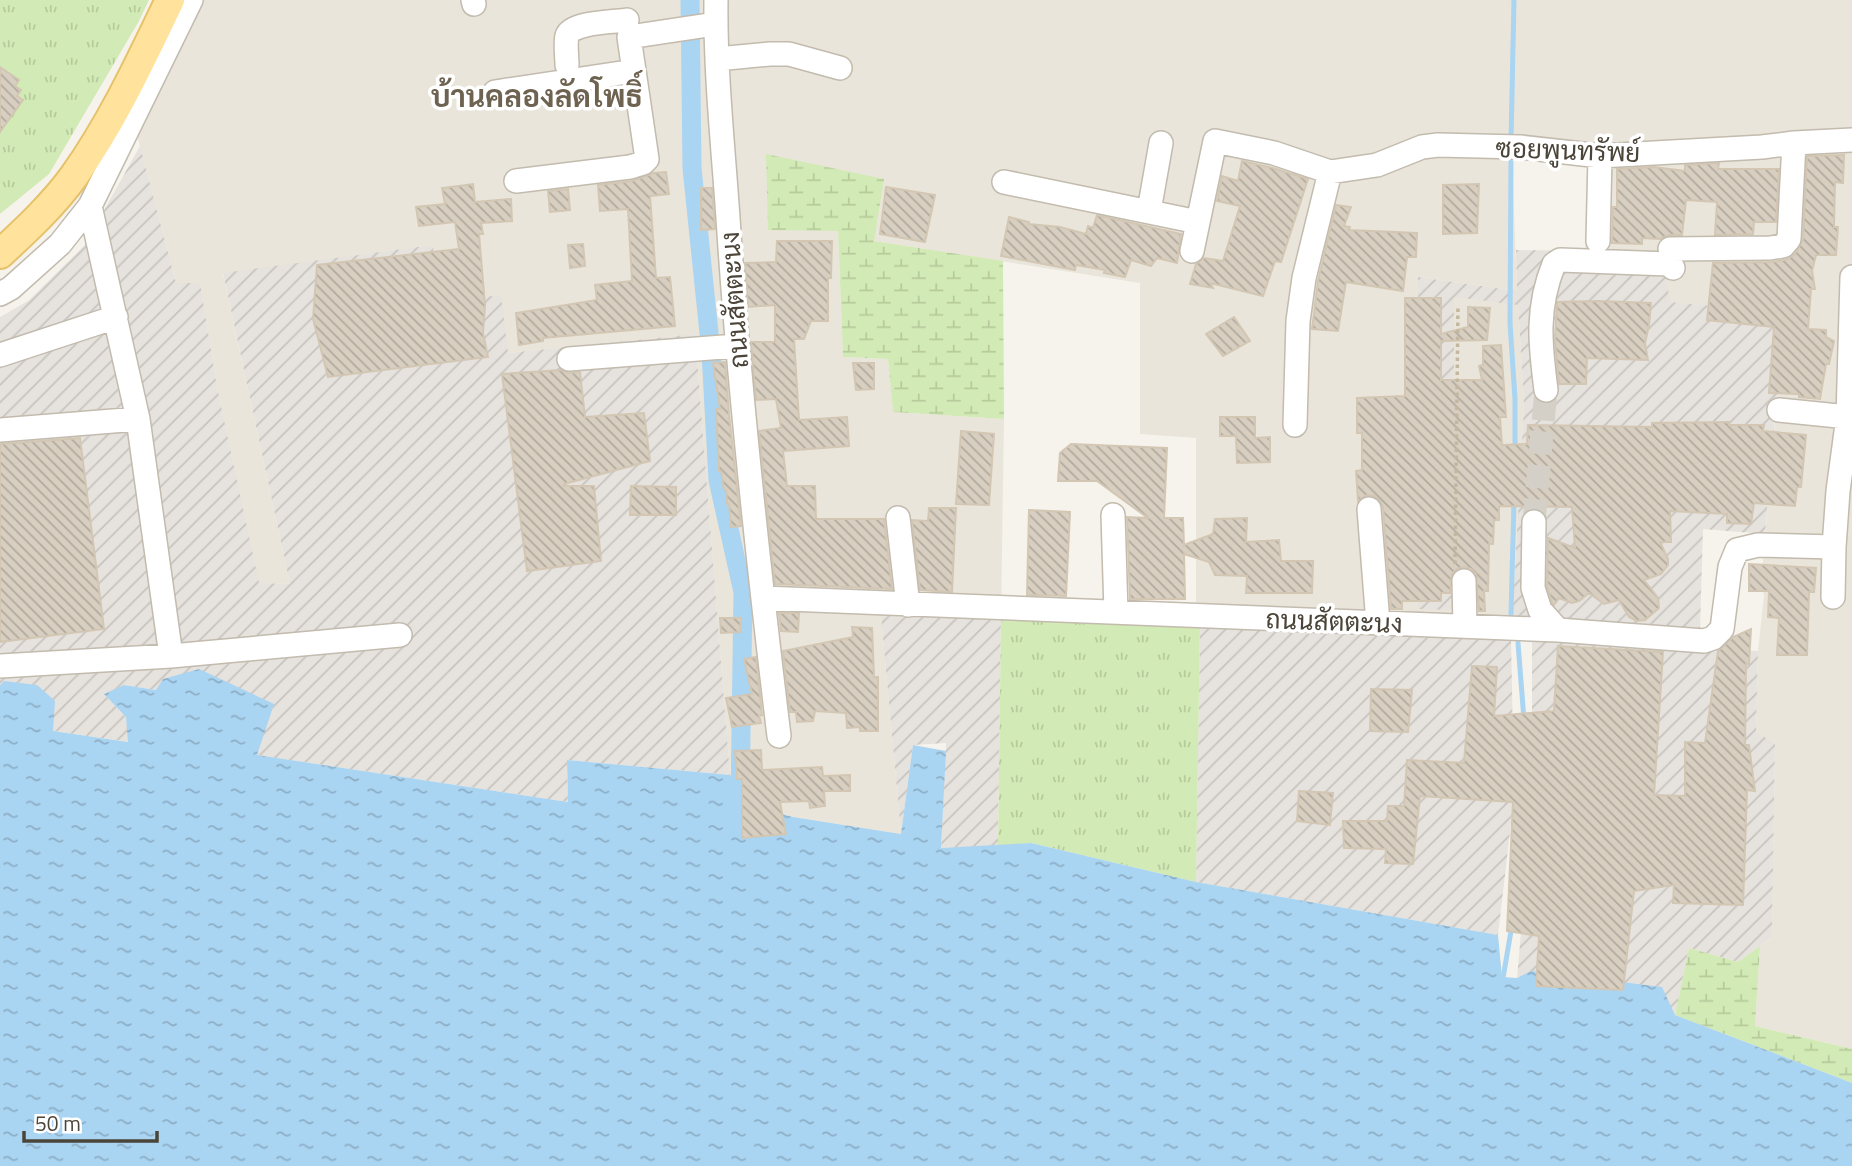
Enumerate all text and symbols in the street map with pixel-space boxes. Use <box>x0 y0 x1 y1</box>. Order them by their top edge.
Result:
district label: บ้านคลองลัดโพธิ์ <box>431 70 643 119</box>
street label: ซอยพูนทรัพย์ <box>1495 128 1641 172</box>
street label: ถนนสัตตะนง <box>710 230 758 370</box>
street label: ถนนสัตตะนง <box>1265 599 1403 643</box>
scale bar <box>24 1100 158 1144</box>
text: 50 m <box>35 1107 81 1139</box>

